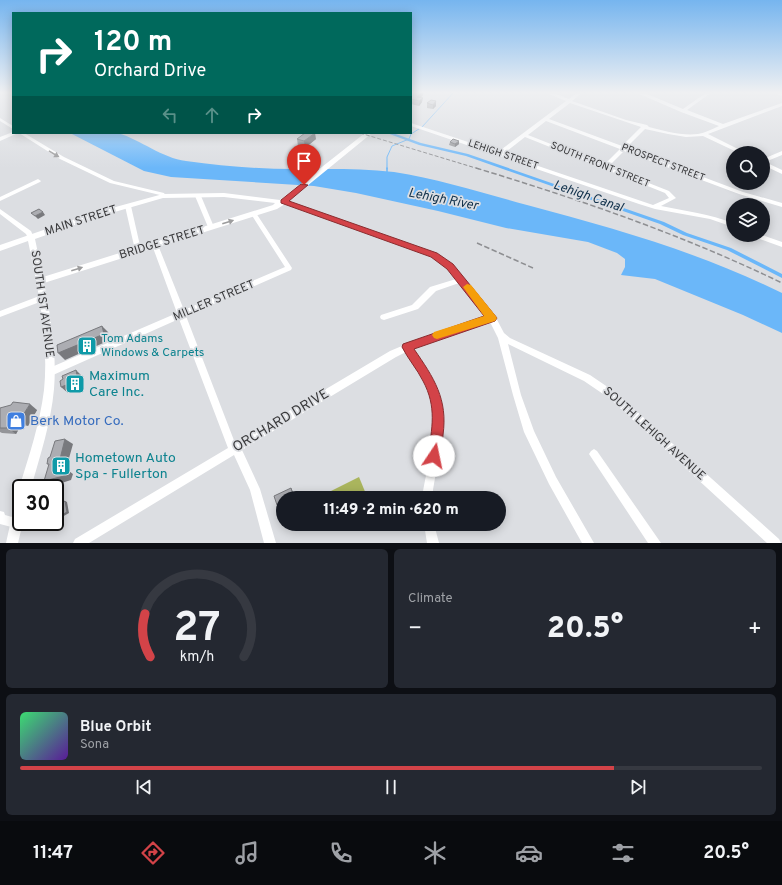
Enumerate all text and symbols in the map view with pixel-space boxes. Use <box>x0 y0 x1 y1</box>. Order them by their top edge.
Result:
text: 120 m <box>94 25 172 61</box>
icon: right <box>28 28 80 80</box>
text: Orchard Drive <box>94 60 206 83</box>
icon: left <box>159 104 181 126</box>
icon: ahead <box>201 104 223 126</box>
icon: right <box>243 104 265 126</box>
street label: LEHIGH STREET <box>466 137 540 173</box>
street label: SOUTH FRONT STREET <box>549 139 652 191</box>
street label: PROSPECT STREET <box>619 141 707 185</box>
pin <box>287 144 321 185</box>
map controls <box>726 146 770 242</box>
button: search <box>726 146 770 190</box>
one-way arrow <box>48 150 60 157</box>
icon: arrive <box>293 150 315 172</box>
water label: Lehigh Canal <box>551 178 626 217</box>
water label: Lehigh River <box>407 185 480 215</box>
button: layers <box>726 198 770 242</box>
street label: MAIN STREET <box>43 202 119 240</box>
one-way arrow <box>222 219 234 225</box>
street label: BRIDGE STREET <box>117 222 207 264</box>
street label: SOUTH 1ST AVENUE <box>27 249 57 359</box>
one-way arrow <box>72 266 84 272</box>
street label: MILLER STREET <box>171 277 257 325</box>
place label: Tom Adams Windows & Carpets <box>101 331 205 361</box>
building icon: Tom Adams Windows & Carpets <box>76 335 98 357</box>
place label: Maximum Care Inc. <box>89 368 150 401</box>
building icon: Maximum Care Inc. <box>64 373 86 395</box>
street label: SOUTH LEHIGH AVENUE <box>599 384 709 484</box>
street label: ORCHARD DRIVE <box>230 386 332 456</box>
shop icon: Berk Motor Co. <box>5 410 27 432</box>
place label: Berk Motor Co. <box>30 413 124 430</box>
position arrow <box>413 435 455 477</box>
place label: Hometown Auto Spa - Fullerton <box>75 450 176 483</box>
building icon: Hometown Auto Spa - Fullerton <box>50 455 72 477</box>
speed limit sign: 30 <box>12 479 64 531</box>
text: 11:49 · 2 min · 620 m <box>323 501 459 520</box>
text: Climate <box>408 591 453 607</box>
text: 27 <box>173 602 221 655</box>
text: 20.5° <box>547 611 623 648</box>
text: − <box>408 616 422 643</box>
text: + <box>748 616 762 643</box>
text: km/h <box>180 647 214 665</box>
text: Blue Orbit <box>80 718 151 737</box>
text: Sona <box>80 737 109 753</box>
icon: previous <box>133 776 155 798</box>
icon: pause <box>380 776 402 798</box>
icon: next <box>627 776 649 798</box>
icon: directions <box>139 839 167 867</box>
icon: music <box>233 839 261 867</box>
icon: phone <box>327 839 355 867</box>
icon: climate <box>421 839 449 867</box>
icon: car <box>515 839 543 867</box>
icon: filters <box>609 839 637 867</box>
text: 11:47 <box>33 842 73 865</box>
text: 20.5° <box>703 842 749 865</box>

